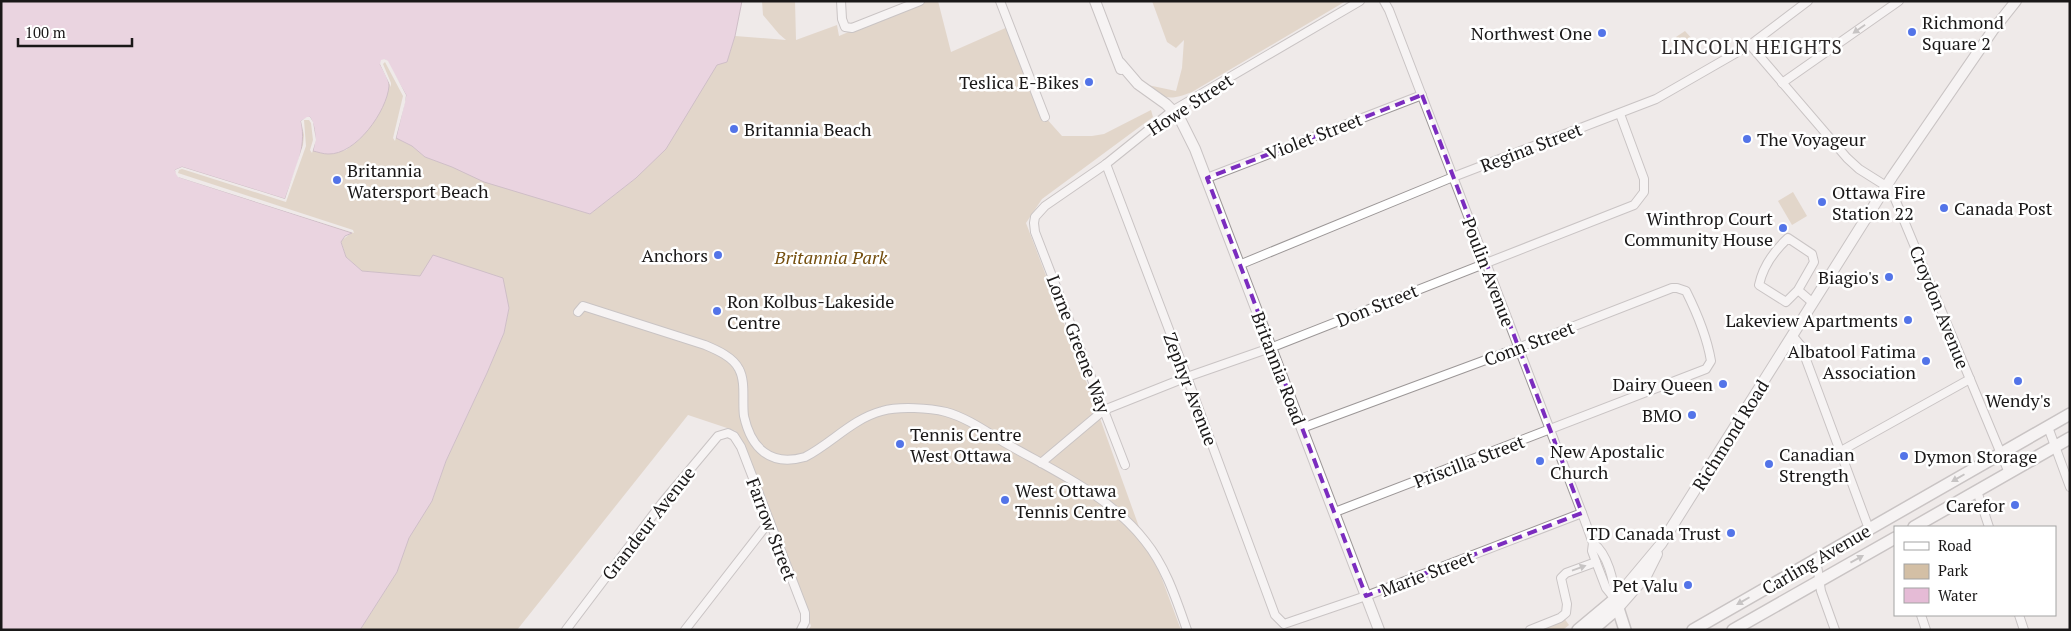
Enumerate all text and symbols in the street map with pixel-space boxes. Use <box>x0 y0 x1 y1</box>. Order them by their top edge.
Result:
place label: Richmond Square 2 <box>1922 10 2004 55</box>
scale bar <box>18 15 131 47</box>
place label: Northwest One <box>1471 21 1592 45</box>
text: 100 m <box>25 22 66 42</box>
one-way arrow <box>1852 24 1866 34</box>
marker: Richmond Square 2 <box>1906 26 1918 38</box>
marker: Northwest One <box>1596 27 1608 39</box>
district label: LINCOLN HEIGHTS <box>1661 34 1843 59</box>
street label: Howe Street <box>1143 67 1238 141</box>
place label: Teslica E-Bikes <box>959 70 1079 94</box>
marker: Teslica E-Bikes <box>1083 76 1095 88</box>
street label: Violet Street <box>1262 107 1366 165</box>
street label: Regina Street <box>1477 116 1586 177</box>
place label: Britannia Beach <box>744 117 872 141</box>
marker: Britannia Beach <box>728 123 740 135</box>
place label: The Voyageur <box>1757 127 1866 151</box>
marker: The Voyageur <box>1741 133 1753 145</box>
place label: Britannia Watersport Beach <box>347 158 489 203</box>
marker: Britannia Watersport Beach <box>331 174 343 186</box>
place label: Ottawa Fire Station 22 <box>1832 180 1926 225</box>
marker: Ottawa Fire Station 22 <box>1816 196 1828 208</box>
place label: Canada Post <box>1954 196 2053 220</box>
marker: Canada Post <box>1938 202 1950 214</box>
place label: Winthrop Court Community House <box>1624 206 1773 251</box>
street label: Poulin Avenue <box>1457 214 1521 330</box>
marker: Winthrop Court Community House <box>1777 222 1789 234</box>
street label: Croydon Avenue <box>1904 242 1976 372</box>
place label: Anchors <box>641 243 708 267</box>
park label: Britannia Park <box>774 245 888 269</box>
marker: Anchors <box>712 249 724 261</box>
place label: Biagio's <box>1818 265 1879 289</box>
street label: Lorne Greene Way <box>1042 271 1117 417</box>
marker: Biagio's <box>1883 271 1895 283</box>
street label: Don Street <box>1333 278 1422 332</box>
place label: Ron Kolbus-Lakeside Centre <box>727 289 894 334</box>
marker: Ron Kolbus-Lakeside Centre <box>711 305 723 317</box>
street label: Britannia Road <box>1246 308 1312 428</box>
place label: Lakeview Apartments <box>1726 308 1898 332</box>
marker: Lakeview Apartments <box>1902 314 1914 326</box>
street label: Conn Street <box>1480 315 1578 371</box>
street label: Zephyr Avenue <box>1158 329 1224 449</box>
place label: Albatool Fatima Association <box>1787 339 1916 384</box>
marker: Albatool Fatima Association <box>1920 355 1932 367</box>
place label: Dairy Queen <box>1613 372 1713 396</box>
street label: Richmond Road <box>1686 375 1774 495</box>
marker: Wendy's <box>2012 375 2024 387</box>
marker: Dairy Queen <box>1717 378 1729 390</box>
place label: Wendy's <box>1985 388 2051 412</box>
place label: BMO <box>1642 403 1682 427</box>
marker: BMO <box>1686 409 1698 421</box>
place label: Tennis Centre West Ottawa <box>910 422 1022 467</box>
street label: Priscilla Street <box>1410 429 1528 493</box>
marker: Tennis Centre West Ottawa <box>894 438 906 450</box>
place label: New Apostalic Church <box>1550 439 1665 484</box>
place label: Canadian Strength <box>1779 442 1855 487</box>
place label: Dymon Storage <box>1914 444 2037 468</box>
marker: Dymon Storage <box>1898 450 1910 462</box>
marker: New Apostalic Church <box>1534 455 1546 467</box>
marker: Canadian Strength <box>1763 458 1775 470</box>
street label: Grandeur Avenue <box>596 461 700 585</box>
street label: Farrow Street <box>741 474 803 584</box>
one-way arrow <box>1951 474 1965 482</box>
place label: West Ottawa Tennis Centre <box>1015 478 1127 523</box>
place label: Carefor <box>1946 493 2005 517</box>
marker: West Ottawa Tennis Centre <box>999 494 1011 506</box>
marker: Carefor <box>2009 499 2021 511</box>
street label: Carling Avenue <box>1757 518 1875 600</box>
place label: TD Canada Trust <box>1587 521 1721 545</box>
legend <box>1894 526 2056 616</box>
marker: TD Canada Trust <box>1725 527 1737 539</box>
text: Road <box>1938 535 1971 555</box>
street label: Marie Street <box>1377 544 1478 602</box>
one-way arrow <box>1849 555 1864 563</box>
text: Park <box>1938 560 1968 580</box>
one-way arrow <box>1572 564 1587 572</box>
place label: Pet Valu <box>1613 573 1678 597</box>
marker: Pet Valu <box>1682 579 1694 591</box>
text: Water <box>1938 585 1978 605</box>
one-way arrow <box>1736 597 1751 605</box>

